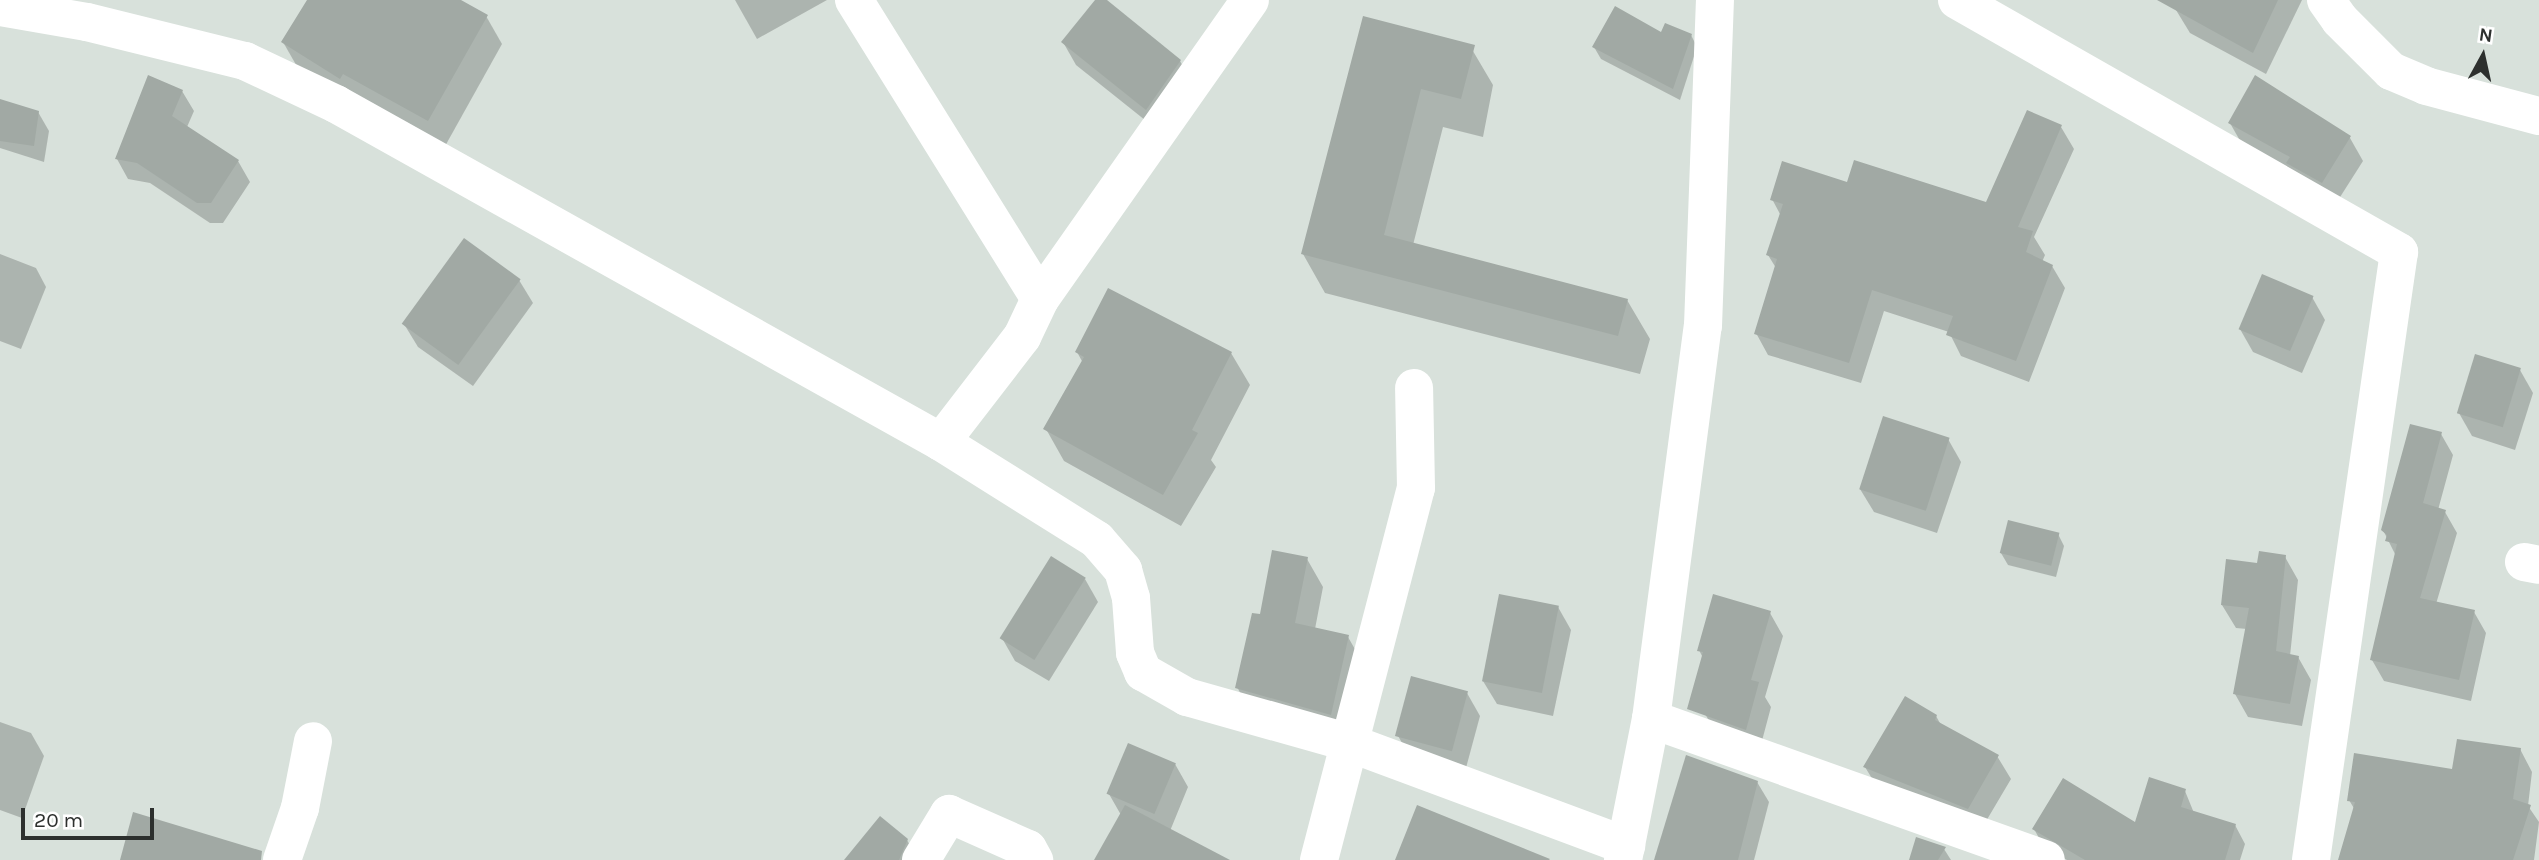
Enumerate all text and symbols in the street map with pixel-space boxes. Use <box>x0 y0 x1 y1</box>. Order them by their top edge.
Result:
north arrow <box>2448 21 2518 91</box>
text: N <box>2478 23 2494 47</box>
scale bar <box>24 794 158 838</box>
text: 20 m <box>34 808 83 832</box>

